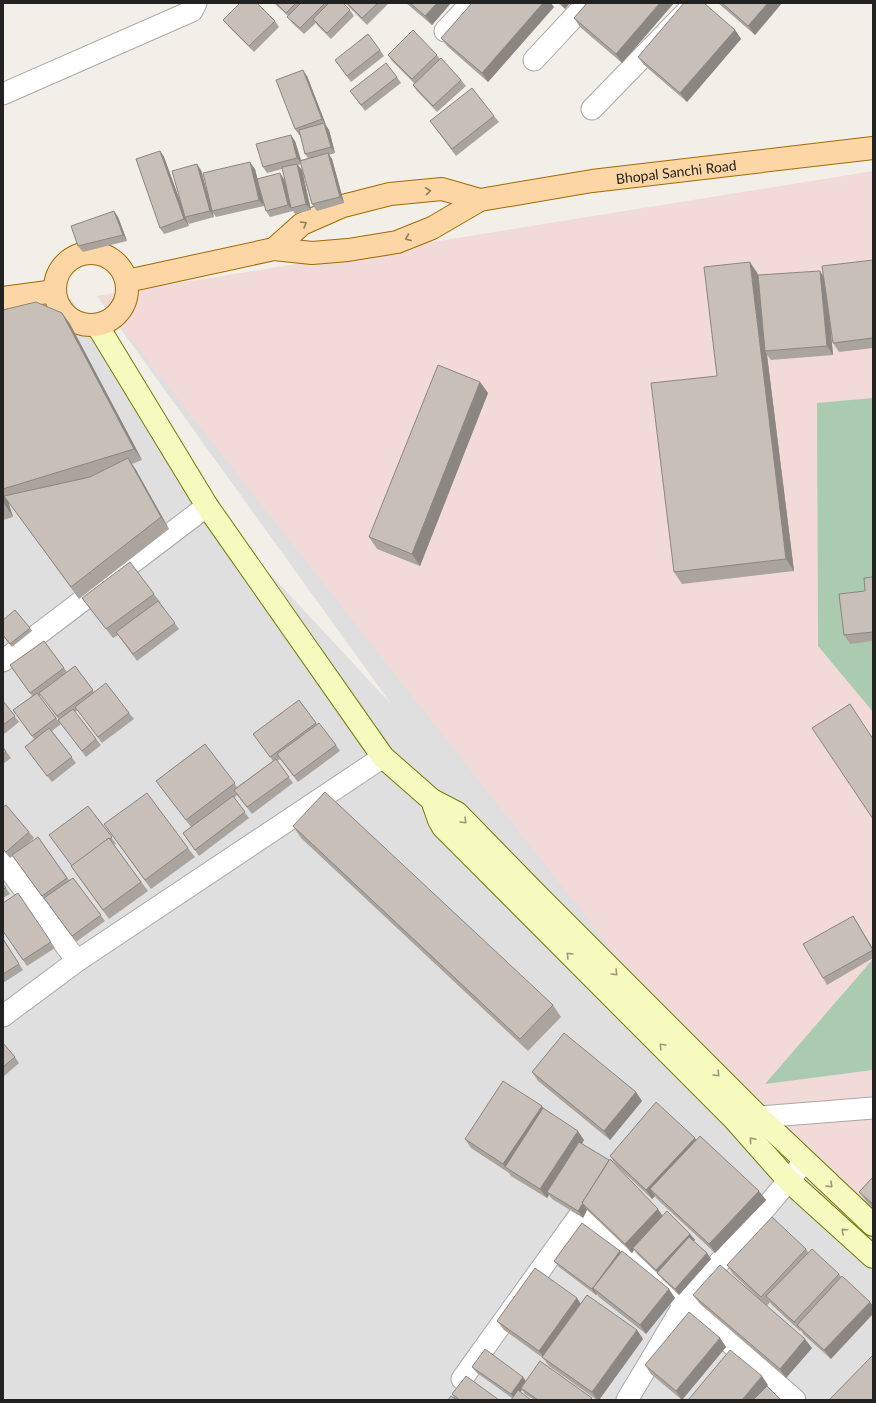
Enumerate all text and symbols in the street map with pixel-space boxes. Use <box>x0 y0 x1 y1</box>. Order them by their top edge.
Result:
street label: Bhopal Sanchi Road <box>615 156 737 187</box>
one-way arrow <box>425 186 431 195</box>
one-way arrow <box>300 221 307 228</box>
one-way arrow <box>405 233 412 241</box>
one-way arrow <box>460 816 467 824</box>
one-way arrow <box>567 952 574 960</box>
one-way arrow <box>610 968 618 976</box>
one-way arrow <box>659 1044 667 1051</box>
one-way arrow <box>712 1070 720 1077</box>
one-way arrow <box>750 1137 757 1144</box>
one-way arrow <box>825 1180 833 1187</box>
one-way arrow <box>841 1229 849 1236</box>

